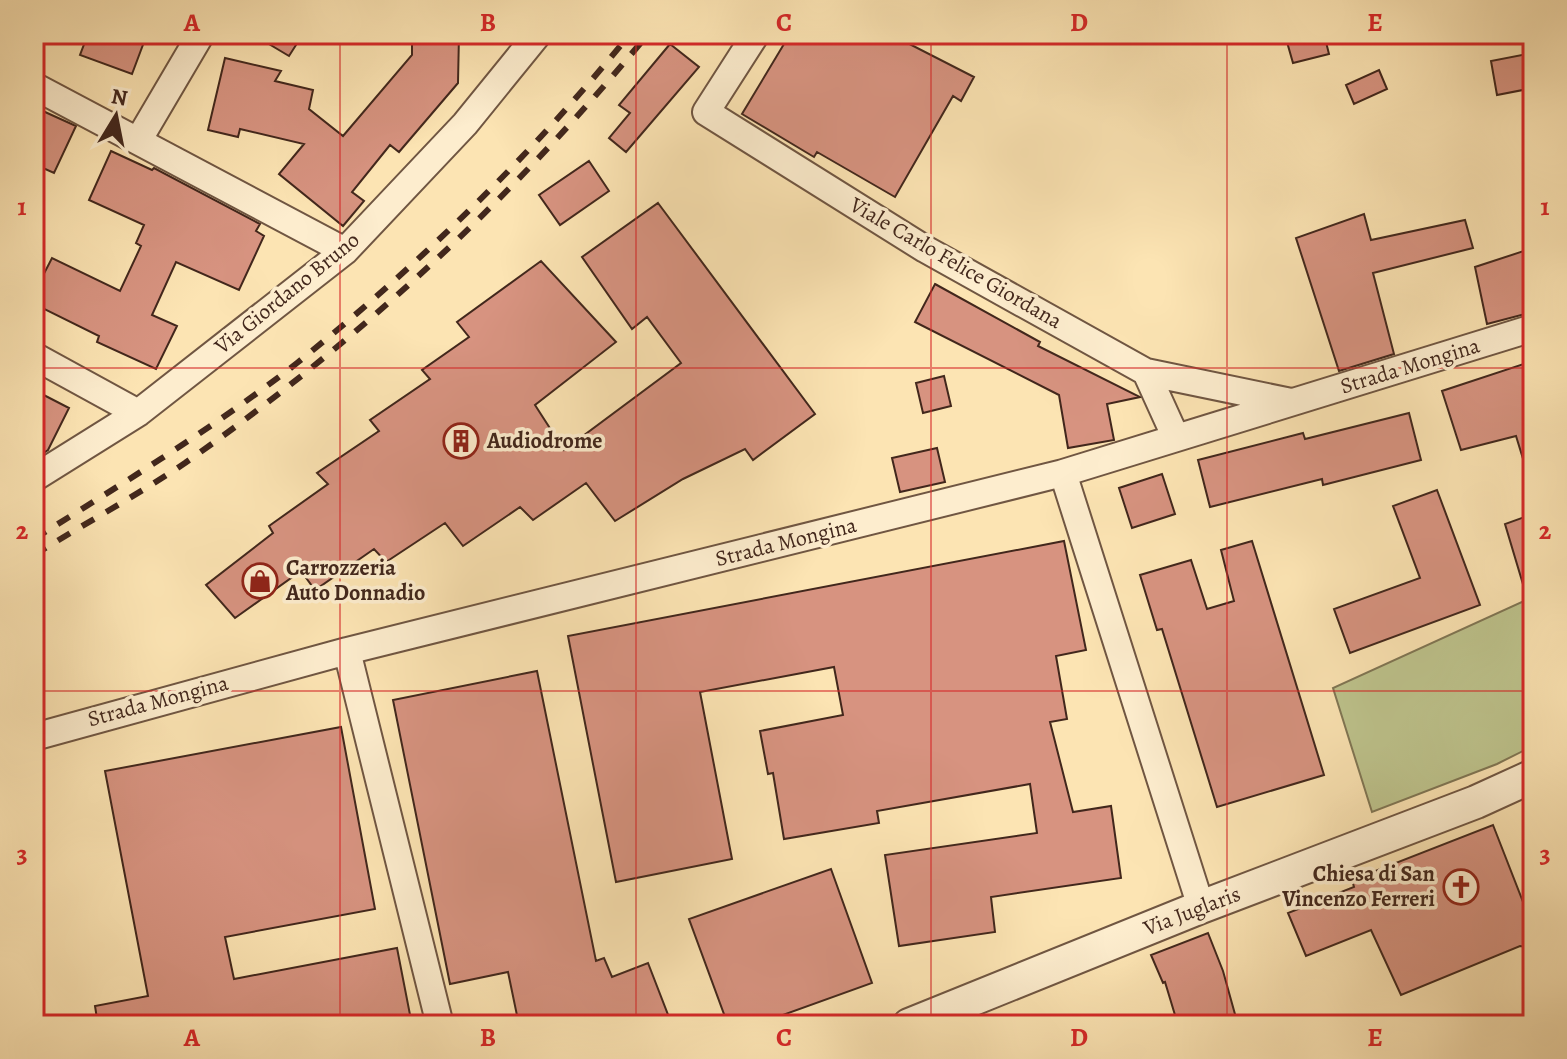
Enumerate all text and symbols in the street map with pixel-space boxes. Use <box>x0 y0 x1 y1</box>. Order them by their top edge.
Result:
text: A <box>183 5 201 40</box>
text: B <box>480 5 496 40</box>
text: C <box>776 5 792 40</box>
text: D <box>1070 5 1088 40</box>
text: E <box>1367 5 1383 40</box>
north arrow <box>76 76 156 156</box>
text: N <box>109 81 130 113</box>
text: 1 <box>17 189 27 224</box>
street label: Viale Carlo Felice Giordana <box>843 189 1068 337</box>
text: 1 <box>1540 189 1550 224</box>
street label: Via Giordano Bruno <box>207 225 366 361</box>
street label: Strada Mongina <box>1336 330 1484 401</box>
building icon: Audiodrome <box>442 422 480 460</box>
place label: Audiodrome <box>486 426 603 456</box>
street label: Strada Mongina <box>712 510 860 574</box>
text: 2 <box>16 513 29 548</box>
text: 2 <box>1539 513 1552 548</box>
place label: Carrozzeria Auto Donnadio <box>285 553 425 608</box>
shop icon: Carrozzeria Auto Donnadio <box>241 562 279 600</box>
street label: Strada Mongina <box>84 668 232 734</box>
text: 3 <box>16 836 28 871</box>
text: 3 <box>1539 836 1551 871</box>
place label: Chiesa di San Vincenzo Ferreri <box>1281 859 1435 914</box>
church icon: Chiesa di San Vincenzo Ferreri <box>1442 868 1480 906</box>
street label: Via Juglaris <box>1138 879 1245 944</box>
text: A <box>183 1020 201 1055</box>
text: B <box>480 1020 496 1055</box>
text: C <box>776 1020 792 1055</box>
text: D <box>1070 1020 1088 1055</box>
text: E <box>1367 1020 1383 1055</box>

